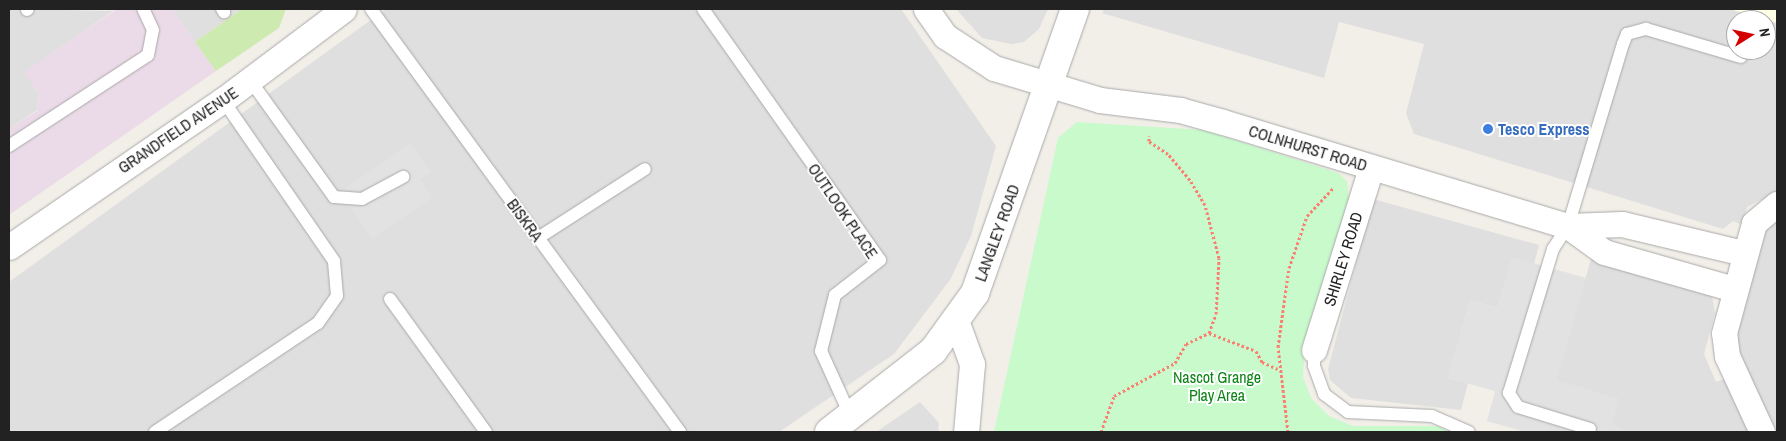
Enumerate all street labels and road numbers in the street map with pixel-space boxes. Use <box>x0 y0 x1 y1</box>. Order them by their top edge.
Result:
street label: GRANDFIELD AVENUE <box>114 83 242 177</box>
street label: COLNHURST ROAD <box>1246 121 1370 175</box>
street label: OUTLOOK PLACE <box>804 160 882 262</box>
street label: LANGLEY ROAD <box>971 182 1023 284</box>
street label: BISKRA <box>503 195 547 245</box>
street label: SHIRLEY ROAD <box>1320 209 1366 309</box>

